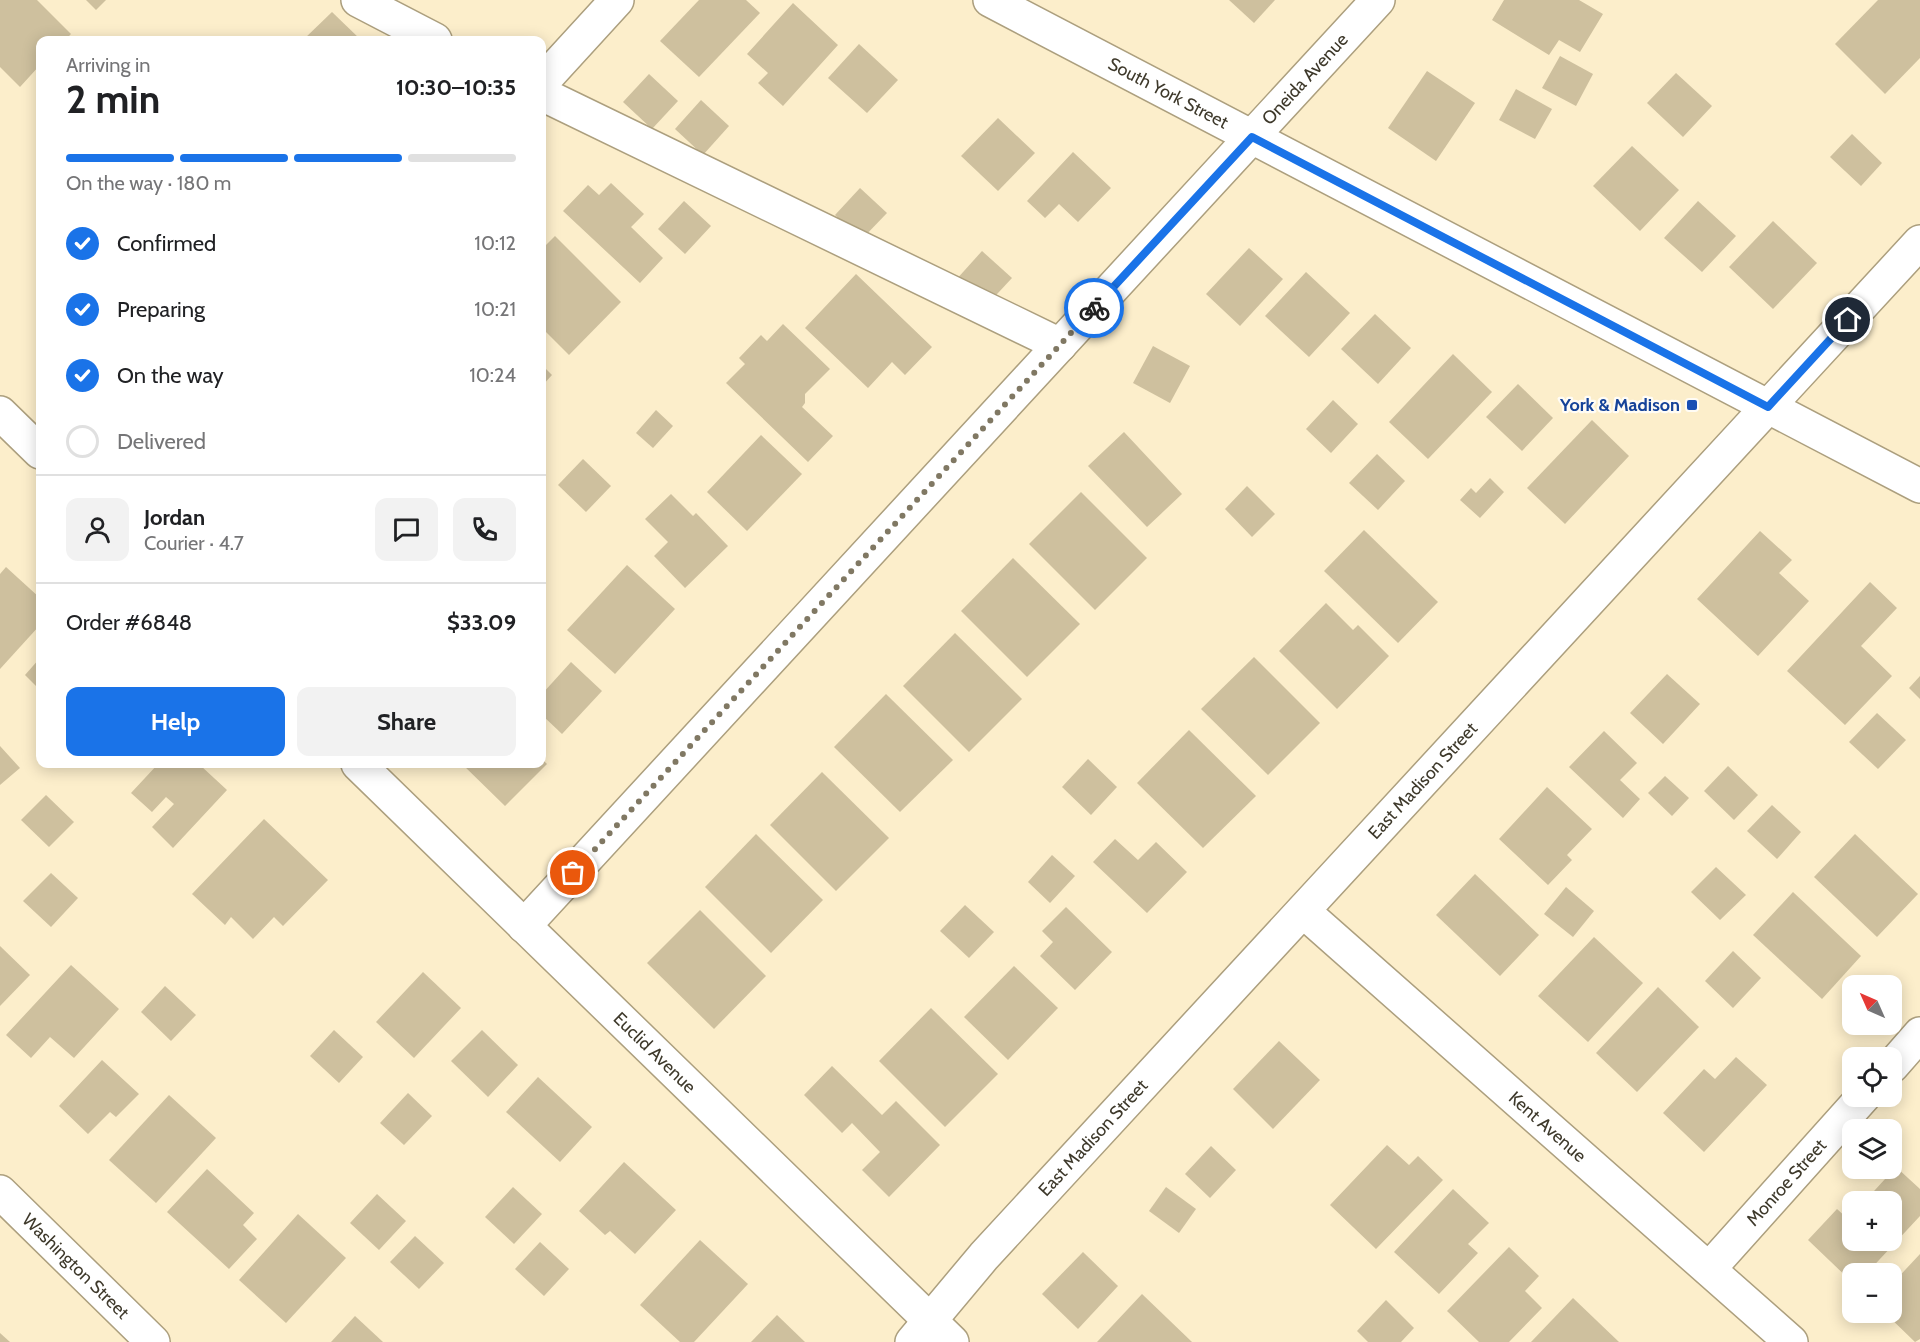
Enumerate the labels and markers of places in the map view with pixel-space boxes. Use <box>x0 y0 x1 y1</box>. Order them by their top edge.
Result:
pin <box>1822 294 1873 345</box>
place label: York & Madison <box>1559 394 1680 416</box>
marker: York & Madison <box>1685 398 1699 412</box>
pin <box>547 847 598 898</box>

